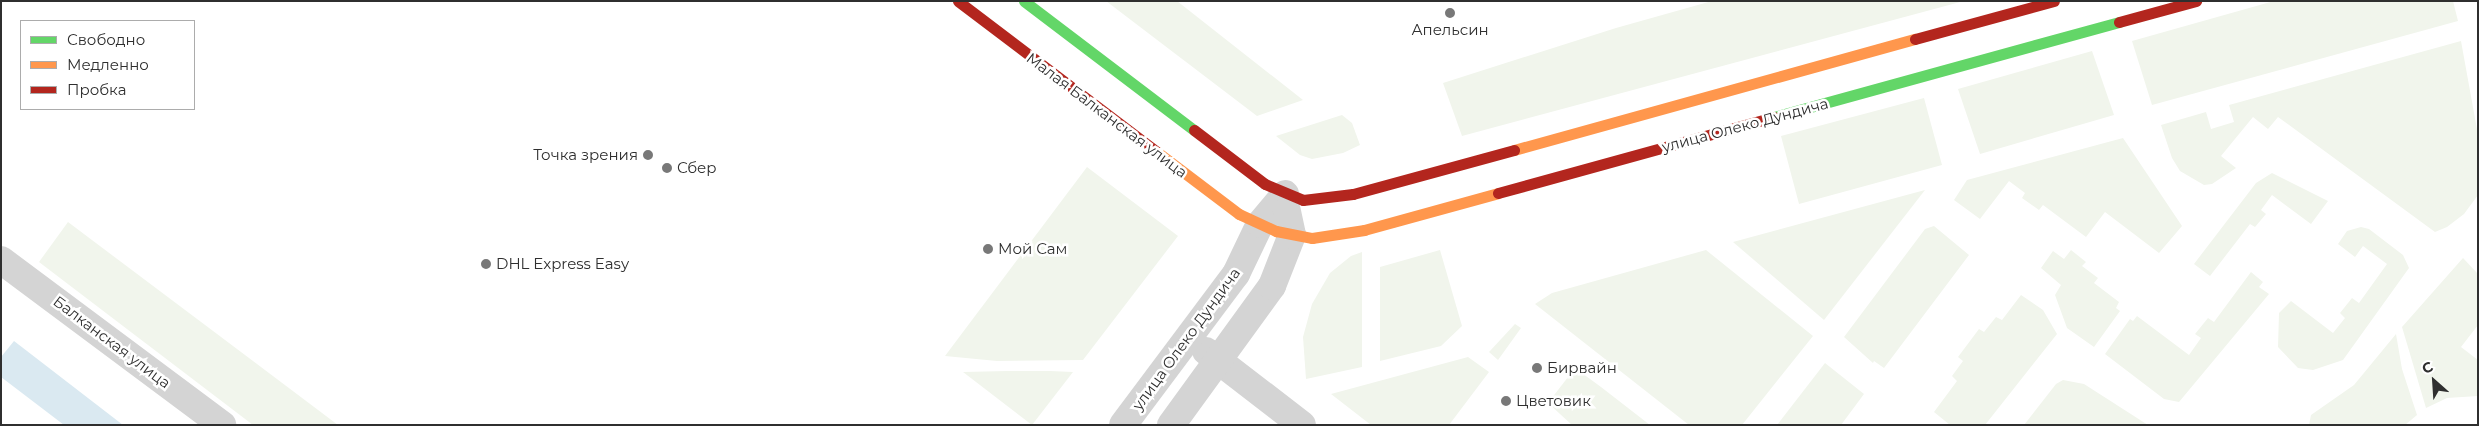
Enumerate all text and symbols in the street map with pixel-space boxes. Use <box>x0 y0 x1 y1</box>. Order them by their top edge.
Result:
marker: Апельсин <box>1444 7 1456 19</box>
legend <box>20 20 195 110</box>
place label: Апельсин <box>1411 21 1489 39</box>
text: Свободно <box>67 30 145 49</box>
street label: Малая Балканская улица <box>1023 49 1191 181</box>
text: Медленно <box>67 55 149 74</box>
text: Пробка <box>67 80 126 99</box>
street label: улица Олеко Дундича <box>1660 94 1830 156</box>
place label: Точка зрения <box>533 146 638 164</box>
marker: Точка зрения <box>642 149 654 161</box>
place label: Сбер <box>677 159 717 177</box>
marker: Сбер <box>661 162 673 174</box>
place label: Мой Сам <box>998 240 1067 258</box>
marker: Мой Сам <box>982 243 994 255</box>
place label: DHL Express Easy <box>496 255 629 273</box>
marker: DHL Express Easy <box>480 258 492 270</box>
street label: улица Олеко Дундича <box>1128 264 1244 414</box>
street label: Балканская улица <box>50 292 174 392</box>
north arrow <box>2409 356 2459 406</box>
text: С <box>2419 357 2436 378</box>
place label: Бирвайн <box>1547 359 1617 377</box>
marker: Бирвайн <box>1531 362 1543 374</box>
place label: Цветовик <box>1516 392 1591 410</box>
marker: Цветовик <box>1500 395 1512 407</box>

